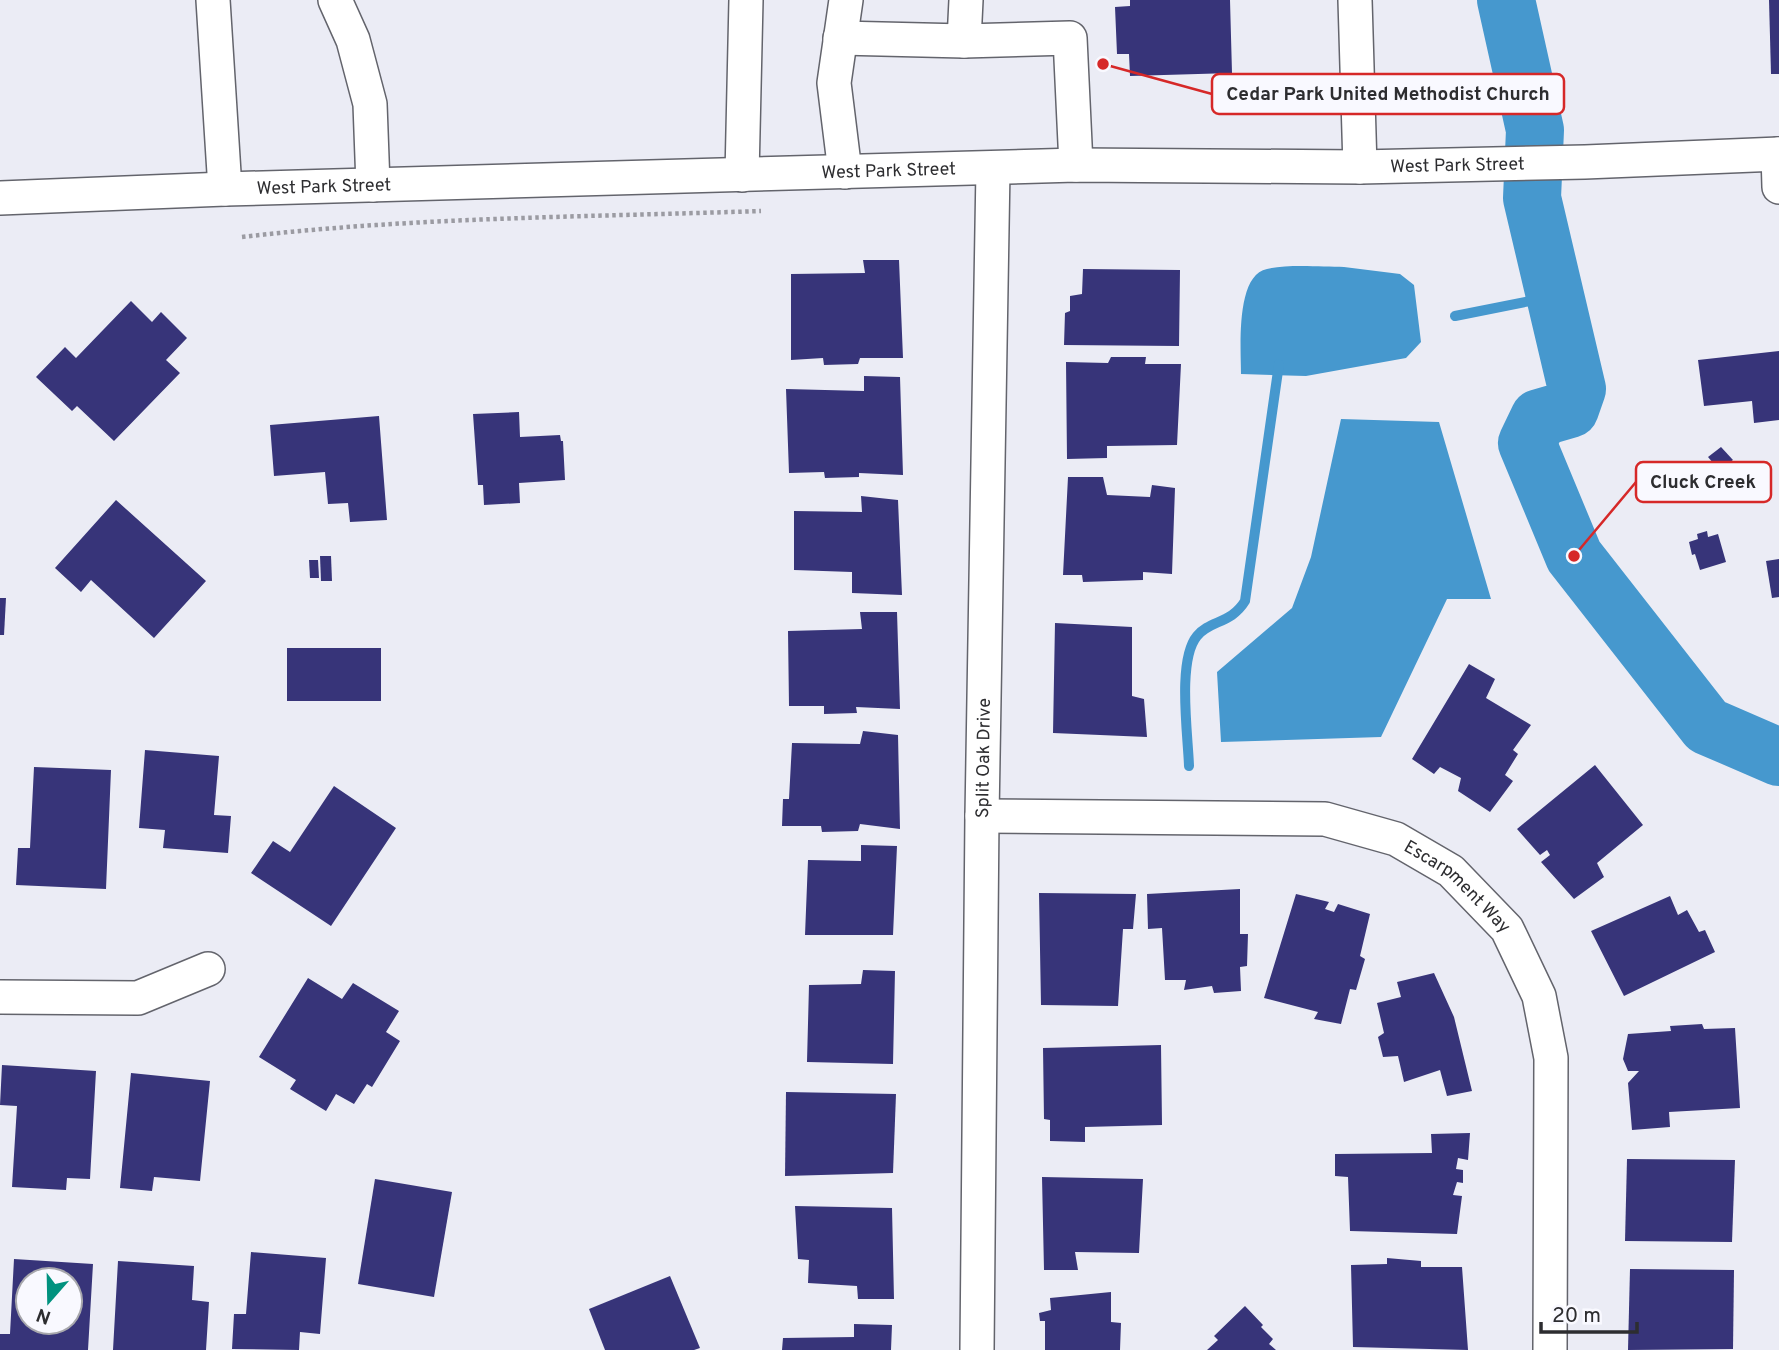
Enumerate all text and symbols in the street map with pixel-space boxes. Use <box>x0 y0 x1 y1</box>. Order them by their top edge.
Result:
callout: Cedar Park United Methodist Church <box>1212 74 1564 114</box>
text: Cedar Park United Methodist Church <box>1226 83 1550 107</box>
street label: West Park Street <box>1390 153 1525 179</box>
street label: West Park Street <box>821 158 956 185</box>
street label: West Park Street <box>256 174 391 201</box>
callout: Cluck Creek <box>1636 462 1771 502</box>
text: Cluck Creek <box>1650 471 1756 495</box>
street label: Split Oak Drive <box>972 698 997 818</box>
street label: Escarpment Way <box>1399 836 1515 939</box>
north arrow <box>14 1266 84 1336</box>
scale bar <box>1541 1290 1637 1334</box>
text: N <box>33 1301 54 1329</box>
text: 20 m <box>1552 1303 1601 1330</box>

